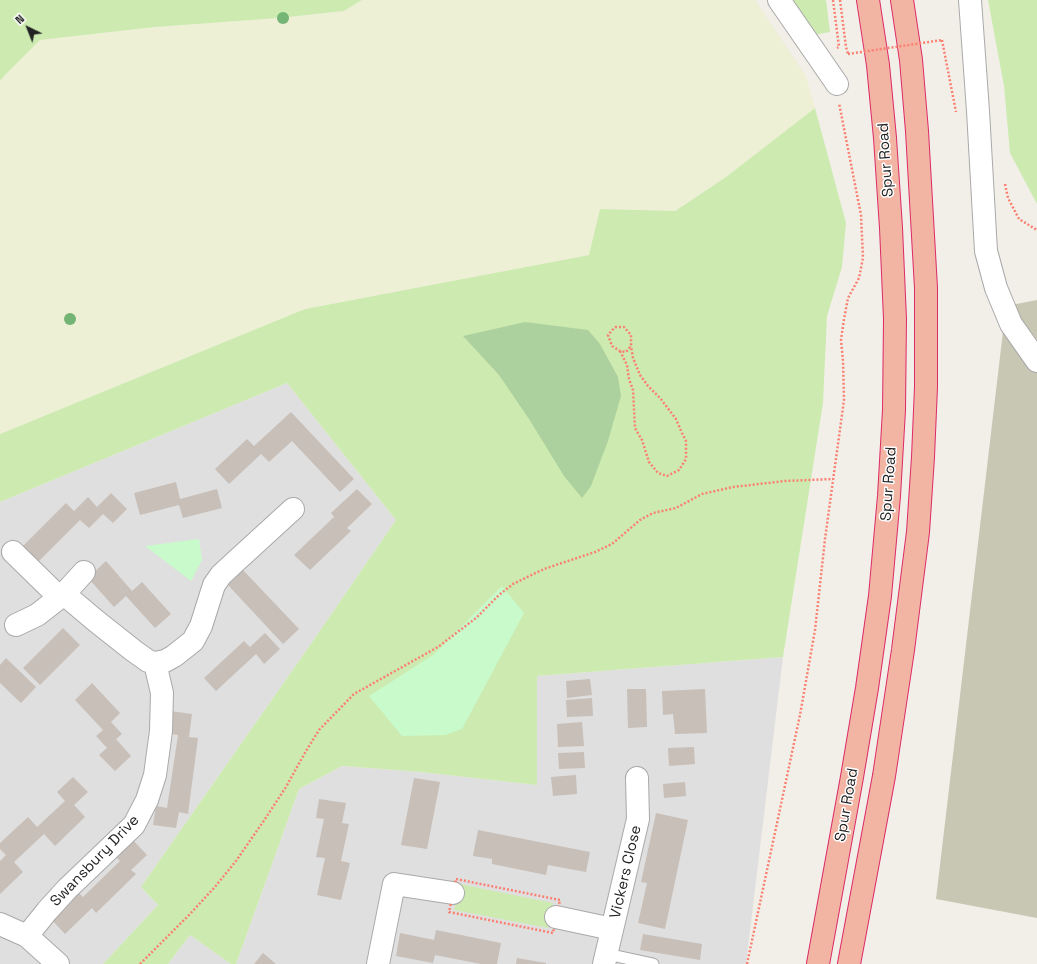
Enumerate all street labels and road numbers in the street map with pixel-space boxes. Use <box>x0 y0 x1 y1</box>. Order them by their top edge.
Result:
street label: Spur Road <box>874 122 898 198</box>
street label: Spur Road <box>877 446 901 522</box>
street label: Spur Road <box>832 767 862 843</box>
street label: Swansbury Drive <box>47 811 143 911</box>
street label: Vickers Close <box>607 824 645 920</box>

